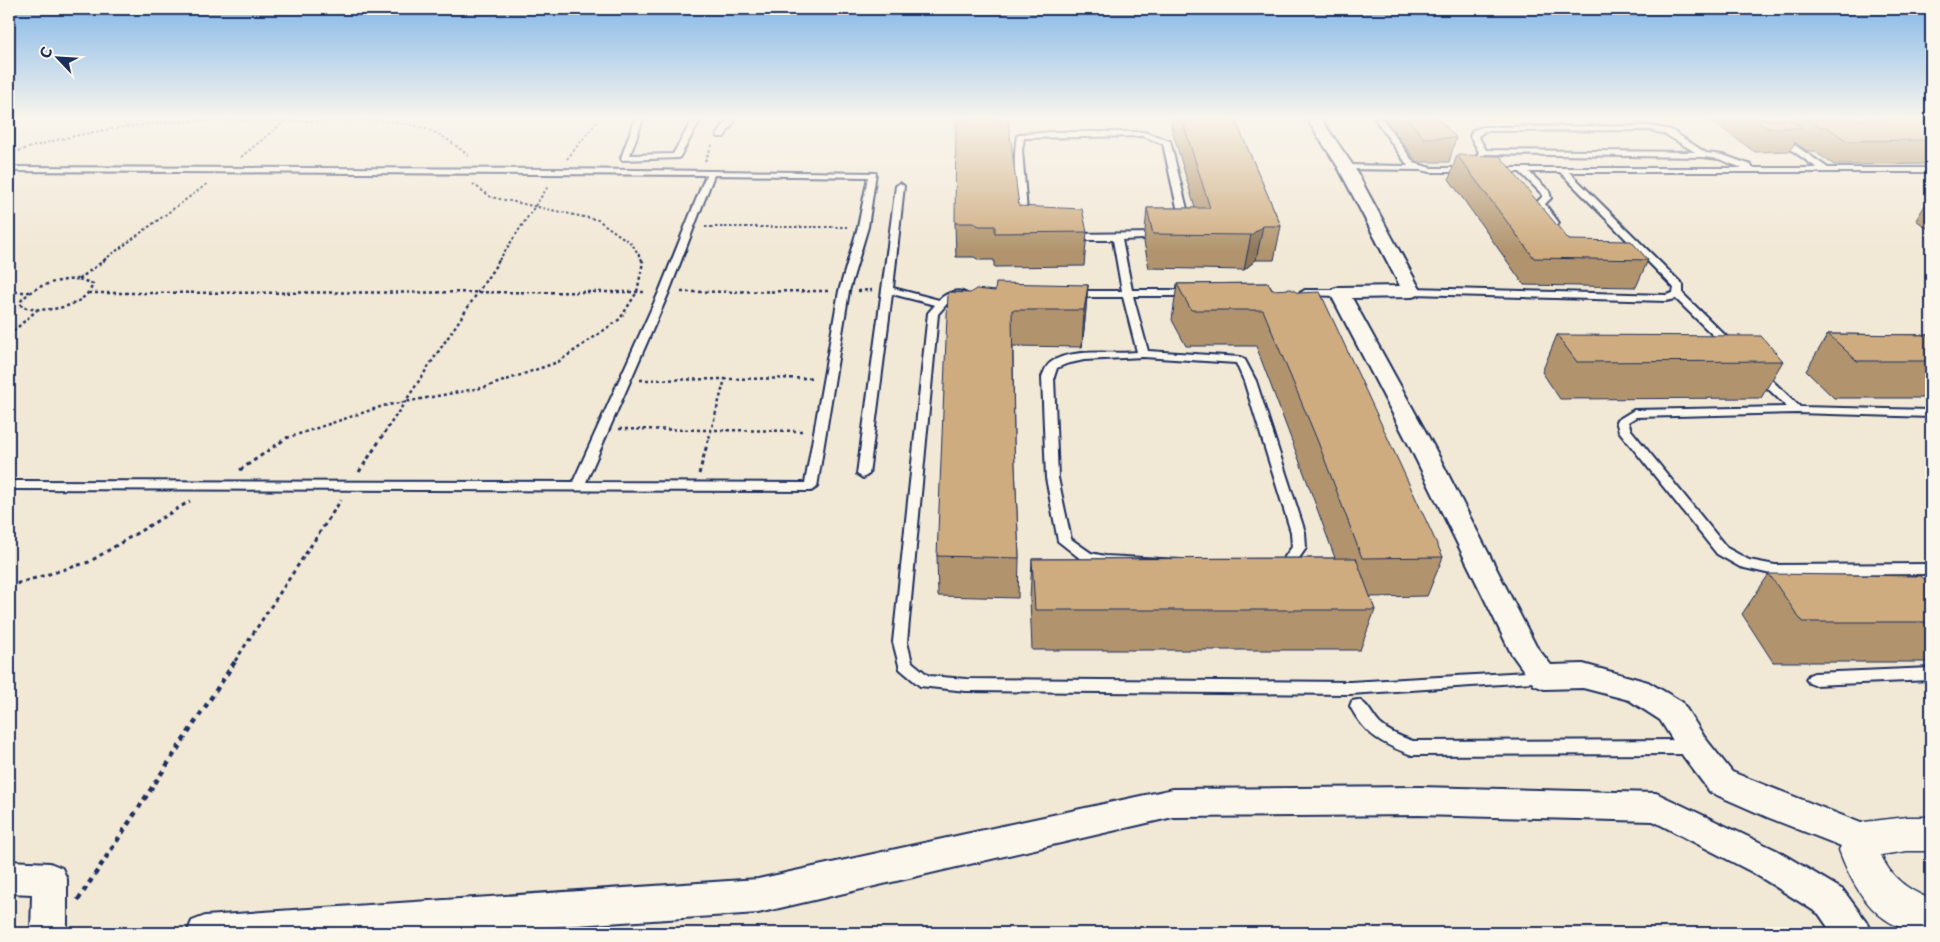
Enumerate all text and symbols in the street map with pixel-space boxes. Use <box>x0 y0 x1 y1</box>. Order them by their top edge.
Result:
north arrow <box>32 32 82 82</box>
text: С <box>34 43 58 62</box>

